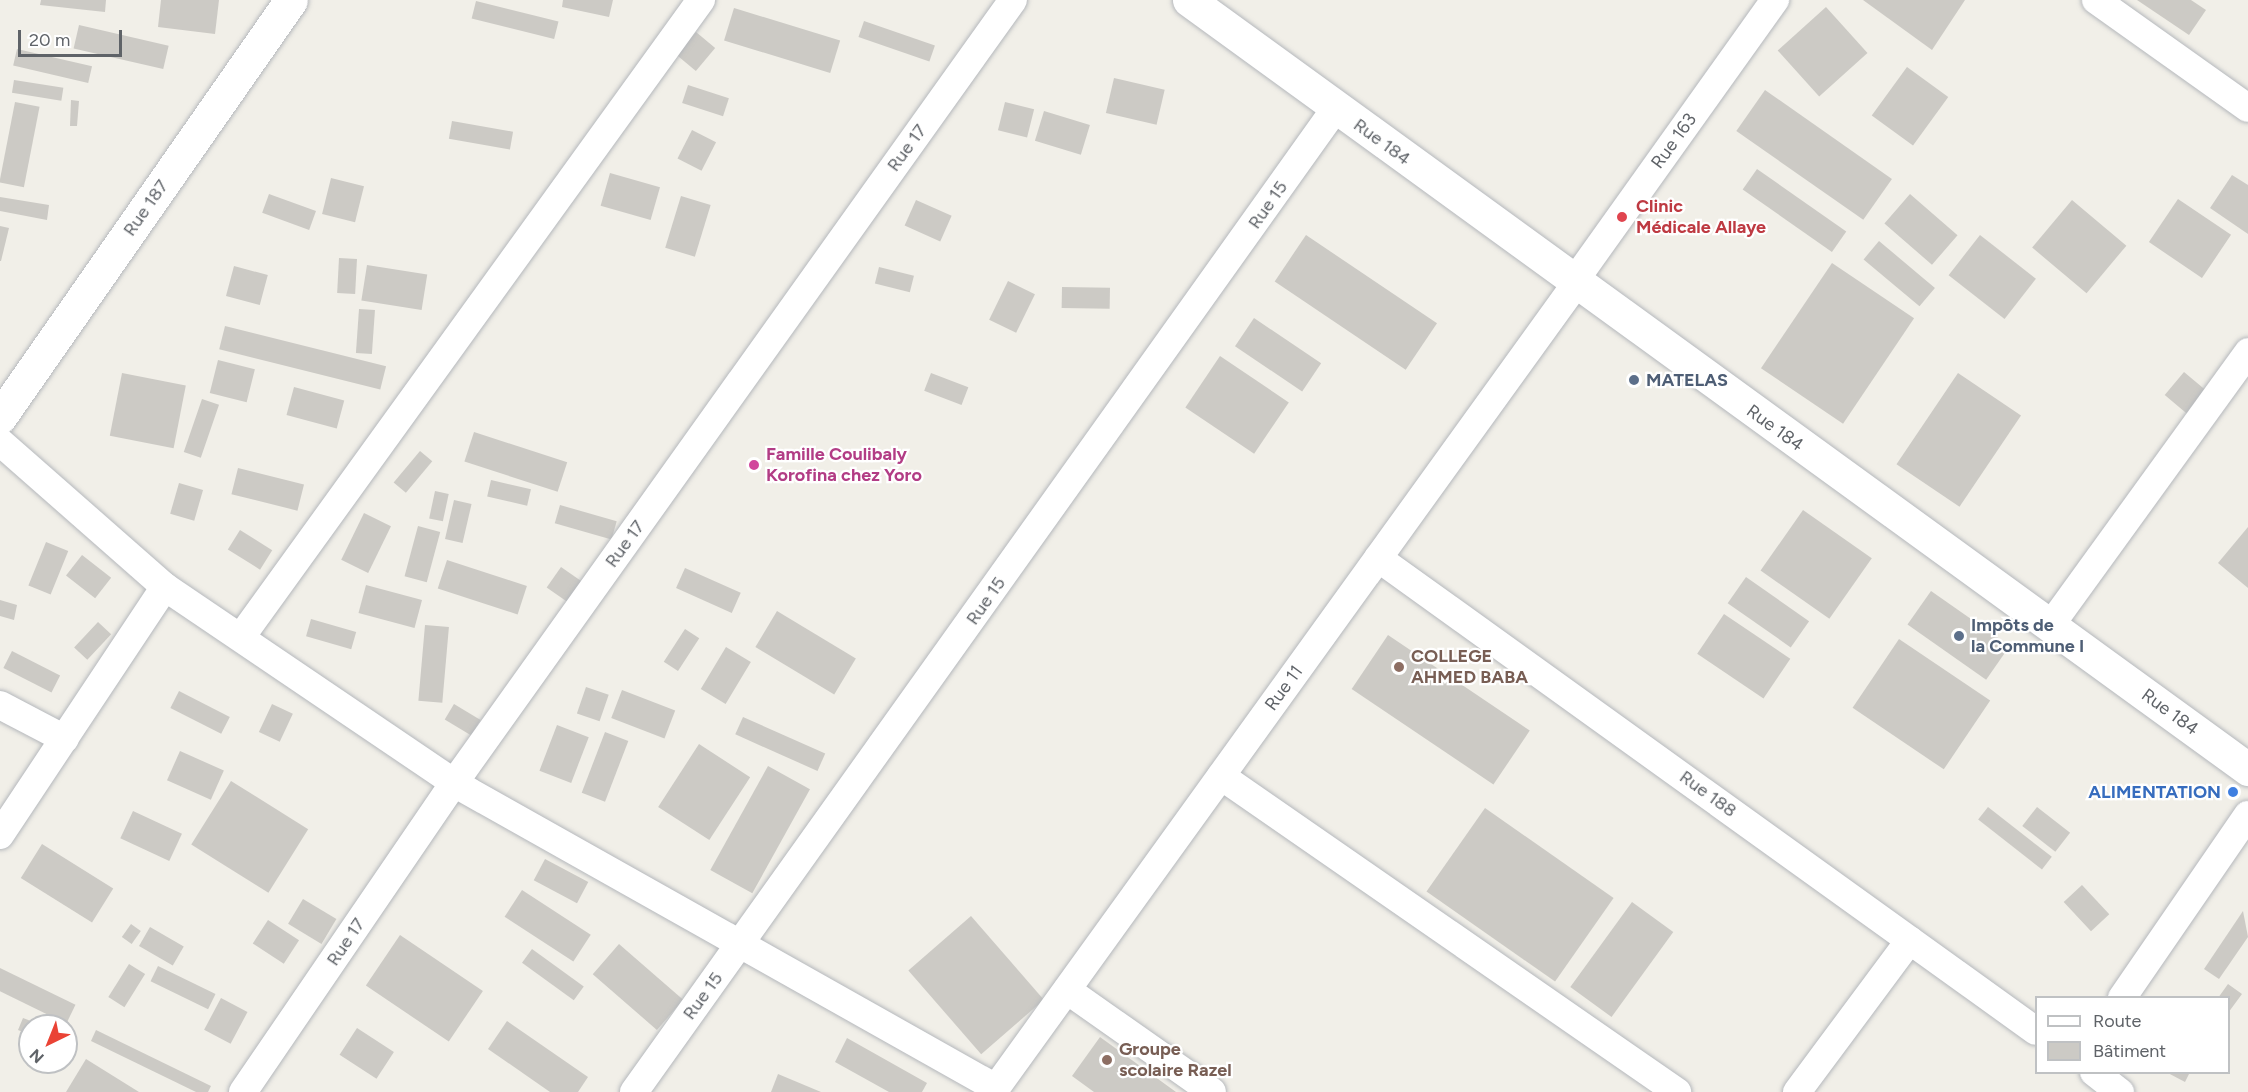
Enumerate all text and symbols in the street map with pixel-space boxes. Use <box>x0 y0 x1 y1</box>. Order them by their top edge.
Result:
scale bar <box>21 18 124 56</box>
text: 20 m <box>29 29 70 51</box>
street label: Rue 163 <box>1647 109 1701 173</box>
street label: Rue 184 <box>1349 114 1415 170</box>
street label: Rue 17 <box>883 120 931 176</box>
street label: Rue 187 <box>119 176 173 240</box>
street label: Rue 15 <box>1244 177 1292 233</box>
place label: Clinic Médicale Allaye <box>1636 196 1766 238</box>
marker: Clinic Médicale Allaye <box>1613 208 1631 226</box>
place label: MATELAS <box>1646 369 1728 391</box>
marker: MATELAS <box>1627 373 1641 387</box>
street label: Rue 184 <box>1742 400 1808 456</box>
place label: Famille Coulibaly Korofina chez Yoro <box>766 444 922 486</box>
marker: Famille Coulibaly Korofina chez Yoro <box>747 458 761 472</box>
street label: Rue 17 <box>601 516 649 572</box>
street label: Rue 15 <box>962 573 1010 629</box>
place label: Impôts de la Commune I <box>1971 615 2084 658</box>
marker: Impôts de la Commune I <box>1952 629 1966 643</box>
place label: COLLEGE AHMED BABA <box>1411 646 1528 688</box>
marker: COLLEGE AHMED BABA <box>1392 660 1406 674</box>
street label: Rue 11 <box>1260 661 1308 715</box>
street label: Rue 184 <box>2137 684 2203 740</box>
street label: Rue 188 <box>1675 766 1741 822</box>
place label: ALIMENTATION <box>2088 781 2221 803</box>
marker: ALIMENTATION <box>2226 785 2240 799</box>
street label: Rue 17 <box>322 914 370 970</box>
street label: Rue 15 <box>679 968 727 1024</box>
legend <box>2035 996 2230 1074</box>
text: Route <box>2093 1010 2141 1032</box>
north arrow <box>18 1014 78 1074</box>
place label: Groupe scolaire Razel <box>1119 1039 1232 1082</box>
text: Bâtiment <box>2093 1040 2166 1062</box>
text: N <box>26 1045 48 1067</box>
marker: Groupe scolaire Razel <box>1100 1053 1114 1067</box>

